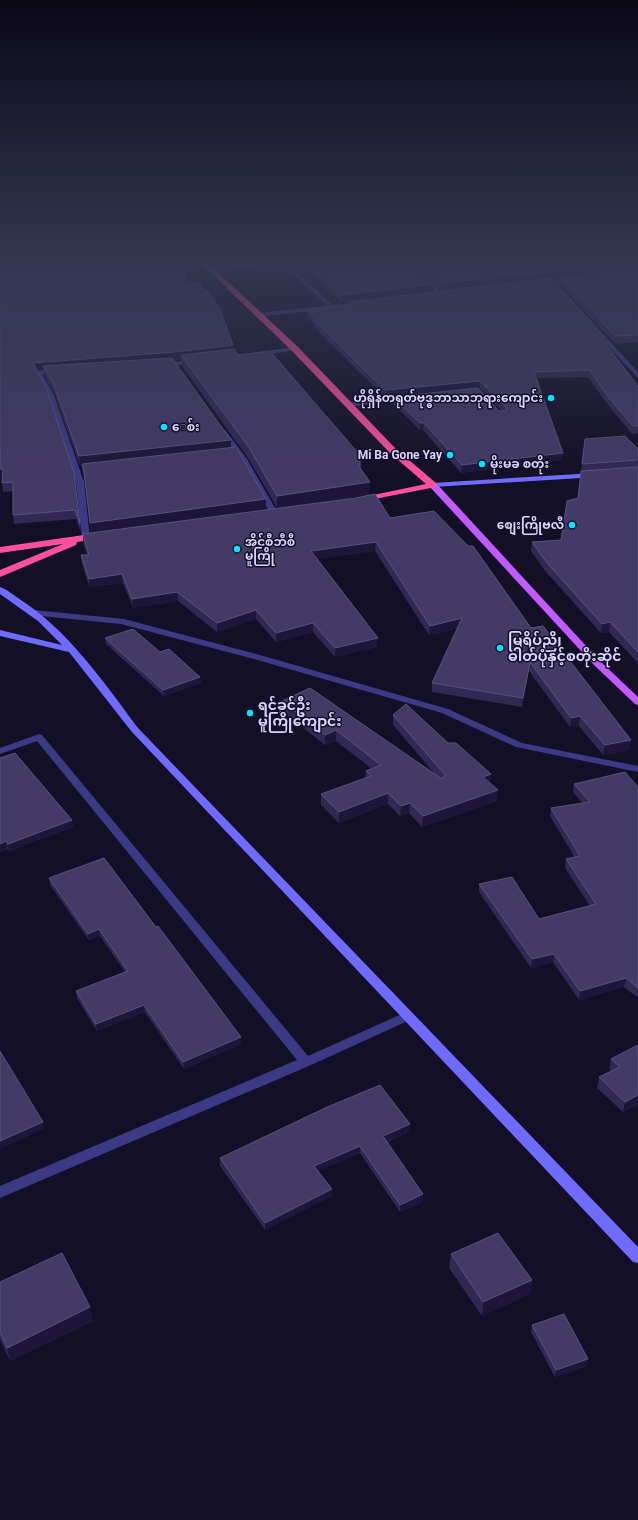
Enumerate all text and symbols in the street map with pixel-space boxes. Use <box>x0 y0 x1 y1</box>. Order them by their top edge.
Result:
place label: ဟိုရှိန်တရုတ်ဗုဒ္ဓဘာသာဘုရားကျောင်း <box>353 388 543 409</box>
marker: ဟိုရှိန်တရုတ်ဗုဒ္ဓဘာသာဘုရားကျောင်း <box>546 393 556 403</box>
place label: ေစ်း <box>172 417 200 434</box>
marker: ေစ်း <box>159 422 169 432</box>
place label: Mi Ba Gone Yay <box>358 448 443 462</box>
marker: Mi Ba Gone Yay <box>445 450 455 460</box>
place label: မိုးမခ စတိုး <box>490 455 549 475</box>
marker: မိုးမခ စတိုး <box>477 459 487 469</box>
place label: စျေးကြိုဗလီ <box>497 516 564 536</box>
marker: စျေးကြိုဗလီ <box>567 520 577 530</box>
place label: အိုင်စီဘီစီ မူကြို <box>245 532 295 567</box>
marker: အိုင်စီဘီစီ မူကြို <box>232 544 242 554</box>
place label: မြရိပ်ညို ဓါတ်ပုံနှင့်စတိုးဆိုင် <box>508 630 621 668</box>
marker: မြရိပ်ညို ဓါတ်ပုံနှင့်စတိုးဆိုင် <box>495 643 505 653</box>
place label: ရင်ခွင်ဦး မူကြိုကျောင်း <box>258 695 342 733</box>
marker: ရင်ခွင်ဦး မူကြိုကျောင်း <box>245 708 255 718</box>

